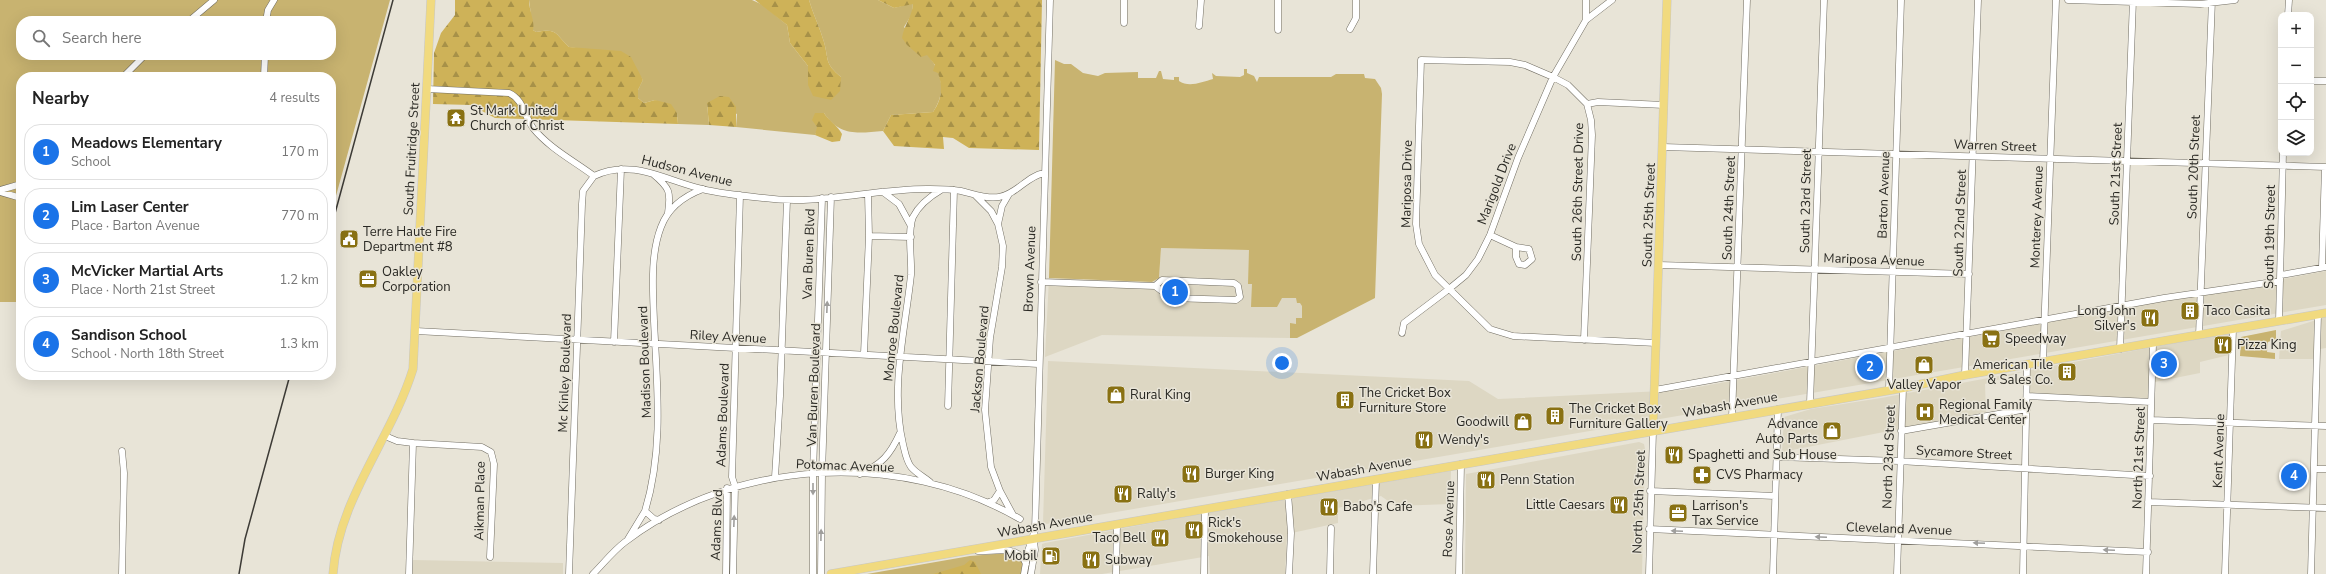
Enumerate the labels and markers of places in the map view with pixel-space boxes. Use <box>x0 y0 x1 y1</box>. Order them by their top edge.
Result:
place label: St Mark United Church of Christ <box>470 102 565 135</box>
temple icon: St Mark United Church of Christ <box>445 107 467 129</box>
place label: Terre Haute Fire Department #8 <box>363 223 457 256</box>
public building icon: Terre Haute Fire Department #8 <box>338 228 360 250</box>
place label: Oakley Corporation <box>382 263 451 296</box>
office icon: Oakley Corporation <box>357 268 379 290</box>
pin: 1 <box>1162 277 1188 307</box>
building icon: Taco Casita <box>2179 300 2201 322</box>
place label: Long John Silver's <box>2077 302 2136 335</box>
place label: Taco Casita <box>2204 302 2270 320</box>
restaurant icon: Long John Silver's <box>2139 307 2161 329</box>
supermarket icon: Speedway <box>1980 328 2002 350</box>
place label: Speedway <box>2005 330 2067 348</box>
restaurant icon: Pizza King <box>2212 334 2234 356</box>
place label: Pizza King <box>2237 336 2297 354</box>
pin: 3 <box>2151 349 2177 379</box>
pin: 2 <box>1857 352 1883 382</box>
shop icon: Valley Vapor <box>1913 354 1935 376</box>
place label: American Tile & Sales Co. <box>1973 356 2053 389</box>
building icon: American Tile & Sales Co. <box>2056 361 2078 383</box>
place label: Valley Vapor <box>1886 376 1961 394</box>
shop icon: Rural King <box>1105 384 1127 406</box>
place label: The Cricket Box Furniture Store <box>1359 384 1451 417</box>
place label: Rural King <box>1130 386 1191 404</box>
building icon: The Cricket Box Furniture Store <box>1334 389 1356 411</box>
place label: Regional Family Medical Center <box>1939 396 2032 429</box>
place label: The Cricket Box Furniture Gallery <box>1569 400 1668 433</box>
hospital icon: Regional Family Medical Center <box>1914 401 1936 423</box>
building icon: The Cricket Box Furniture Gallery <box>1544 405 1566 427</box>
shop icon: Goodwill <box>1512 411 1534 433</box>
place label: Goodwill <box>1456 413 1509 431</box>
place label: Advance Auto Parts <box>1756 415 1818 448</box>
shop icon: Advance Auto Parts <box>1821 420 1843 442</box>
restaurant icon: Wendy's <box>1413 429 1435 451</box>
place label: Wendy's <box>1438 431 1489 449</box>
restaurant icon: Spaghetti and Sub House <box>1663 444 1685 466</box>
place label: Spaghetti and Sub House <box>1688 446 1837 464</box>
pin: 4 <box>2281 461 2307 491</box>
restaurant icon: Burger King <box>1180 463 1202 485</box>
pharmacy icon: CVS Pharmacy <box>1691 464 1713 486</box>
place label: Burger King <box>1205 465 1274 483</box>
place label: CVS Pharmacy <box>1716 466 1803 484</box>
restaurant icon: Penn Station <box>1475 469 1497 491</box>
place label: Penn Station <box>1500 471 1575 489</box>
restaurant icon: Rally's <box>1112 483 1134 505</box>
place label: Rally's <box>1137 485 1176 503</box>
restaurant icon: Little Caesars <box>1608 494 1630 516</box>
restaurant icon: Babo's Cafe <box>1318 496 1340 518</box>
place label: Little Caesars <box>1526 496 1605 514</box>
place label: Larrison's Tax Service <box>1692 497 1758 530</box>
place label: Babo's Cafe <box>1343 498 1413 516</box>
office icon: Larrison's Tax Service <box>1667 502 1689 524</box>
place label: Rick's Smokehouse <box>1208 514 1283 547</box>
restaurant icon: Rick's Smokehouse <box>1183 519 1205 541</box>
restaurant icon: Taco Bell <box>1149 527 1171 549</box>
place label: Taco Bell <box>1092 529 1146 547</box>
fuel station icon: Mobil <box>1040 545 1062 567</box>
place label: Mobil <box>1004 547 1037 565</box>
restaurant icon: Subway <box>1080 549 1102 571</box>
place label: Subway <box>1105 551 1152 569</box>

